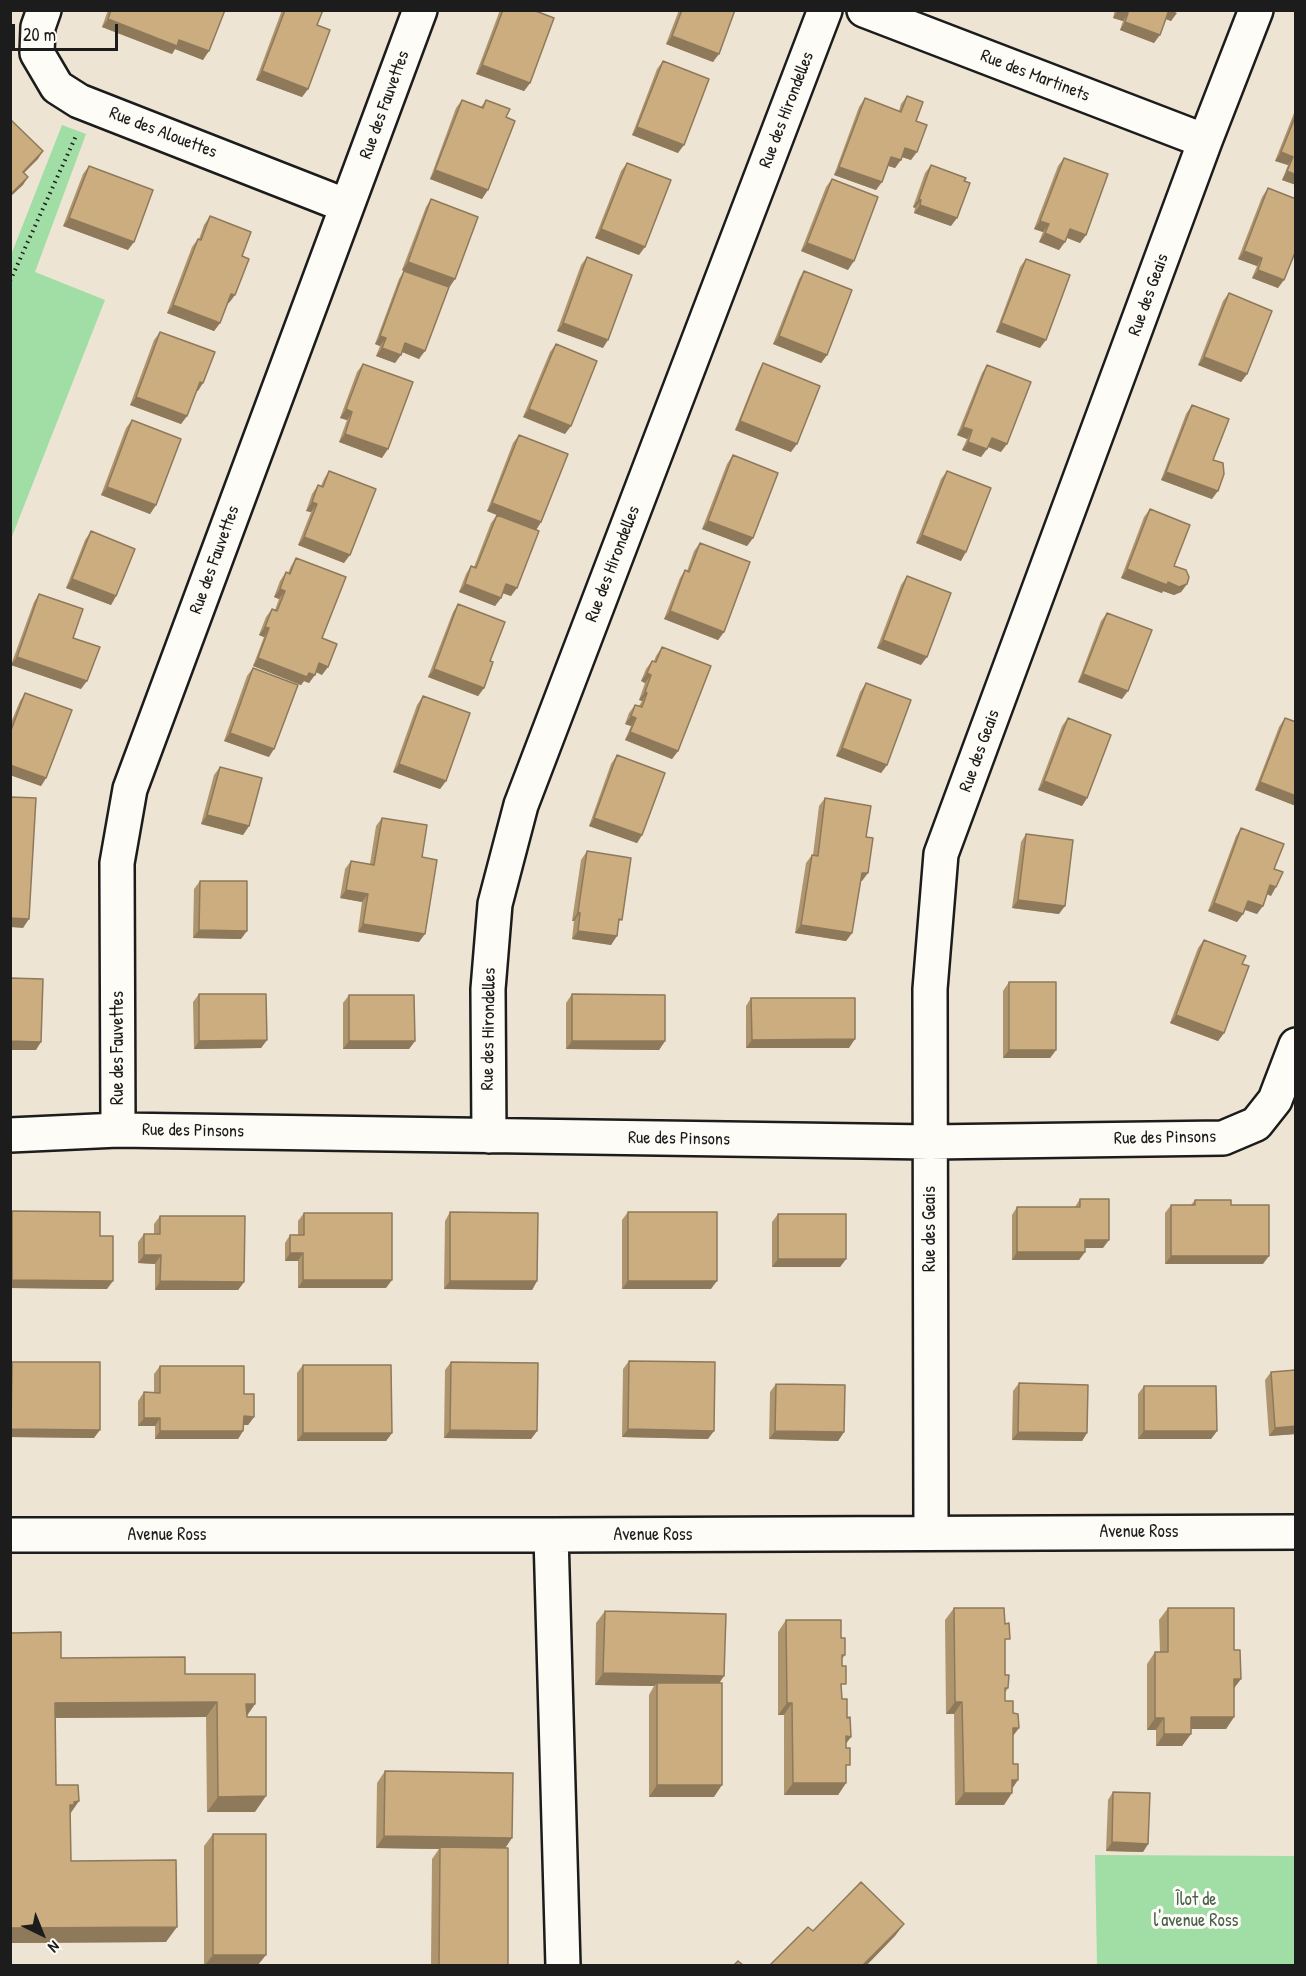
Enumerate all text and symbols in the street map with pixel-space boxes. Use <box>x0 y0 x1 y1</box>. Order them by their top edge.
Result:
scale bar <box>15 12 122 50</box>
text: 20 m <box>23 22 56 47</box>
street label: Rue des Martinets <box>977 45 1093 107</box>
street label: Rue des Fauvettes <box>355 48 415 162</box>
street label: Rue des Hirondelles <box>755 49 819 171</box>
street label: Rue des Alouettes <box>106 103 220 163</box>
street label: Rue des Geais <box>1124 251 1174 339</box>
street label: Rue des Fauvettes <box>185 503 245 617</box>
street label: Rue des Hirondelles <box>581 503 645 625</box>
street label: Rue des Geais <box>955 707 1005 795</box>
street label: Rue des Hirondelles <box>477 967 501 1091</box>
street label: Rue des Fauvettes <box>107 991 129 1105</box>
street label: Rue des Pinsons <box>142 1119 244 1143</box>
street label: Rue des Pinsons <box>1114 1126 1216 1150</box>
street label: Rue des Pinsons <box>628 1127 730 1151</box>
street label: Rue des Geais <box>919 1186 941 1272</box>
street label: Avenue Ross <box>1099 1521 1179 1543</box>
street label: Avenue Ross <box>127 1524 207 1546</box>
street label: Avenue Ross <box>613 1524 693 1546</box>
park label: Îlot de l'avenue Ross <box>1153 1889 1239 1932</box>
north arrow <box>12 1904 72 1964</box>
text: N <box>44 1936 65 1958</box>

